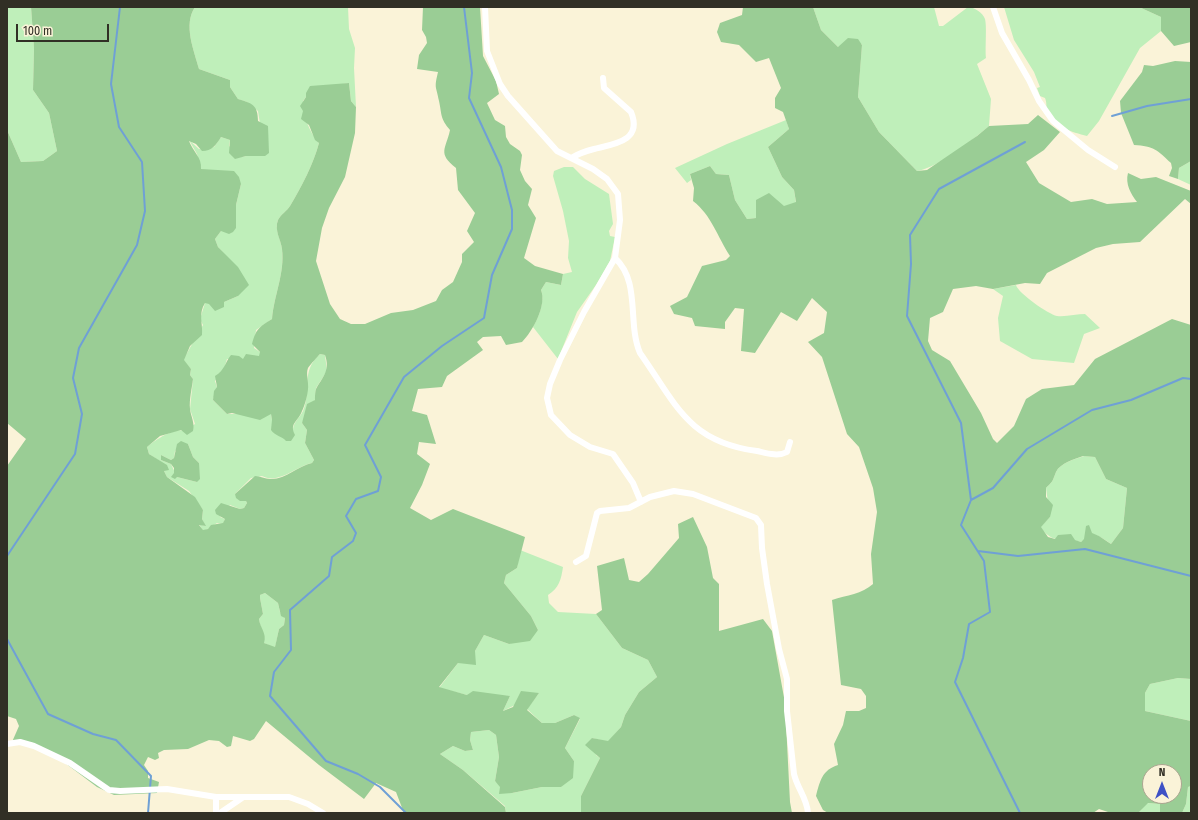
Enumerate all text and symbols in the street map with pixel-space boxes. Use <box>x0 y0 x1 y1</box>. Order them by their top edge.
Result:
scale bar <box>18 16 111 42</box>
text: 100 m <box>23 24 52 38</box>
north arrow <box>1142 764 1182 804</box>
text: N <box>1159 766 1165 779</box>

